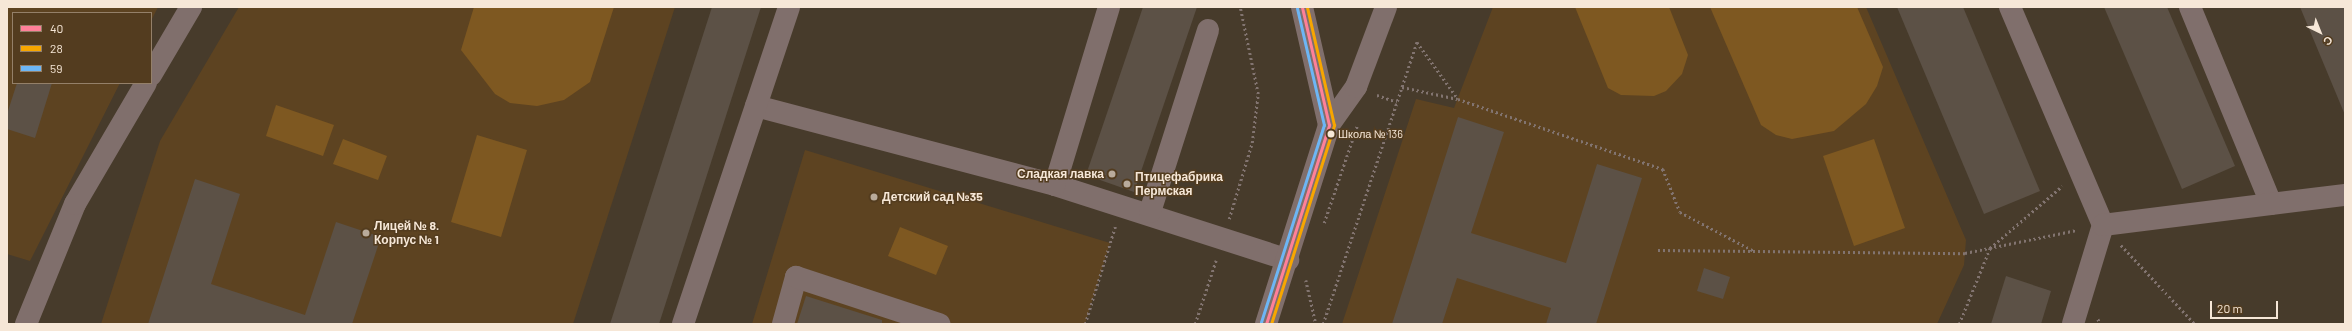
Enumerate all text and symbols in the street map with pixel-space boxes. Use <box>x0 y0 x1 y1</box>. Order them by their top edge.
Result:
legend <box>12 12 152 84</box>
north arrow <box>2300 12 2340 52</box>
text: 40 <box>50 21 63 35</box>
text: С <box>2321 34 2336 49</box>
text: 28 <box>50 41 63 55</box>
text: 59 <box>50 61 62 75</box>
place label: Школа № 136 <box>1338 127 1403 141</box>
marker: Школа № 136 <box>1326 129 1336 139</box>
place label: Сладкая лавка <box>1017 167 1104 181</box>
marker: Сладкая лавка <box>1107 169 1117 179</box>
place label: Птицефабрика Пермская <box>1135 170 1223 198</box>
marker: Птицефабрика Пермская <box>1122 179 1132 189</box>
place label: Детский сад №35 <box>882 190 983 204</box>
marker: Детский сад №35 <box>869 192 879 202</box>
place label: Лицей № 8. Корпус № 1 <box>374 219 439 247</box>
marker: Лицей № 8. Корпус № 1 <box>361 228 371 238</box>
scale bar <box>2212 293 2280 319</box>
text: 20 m <box>2217 301 2243 315</box>

